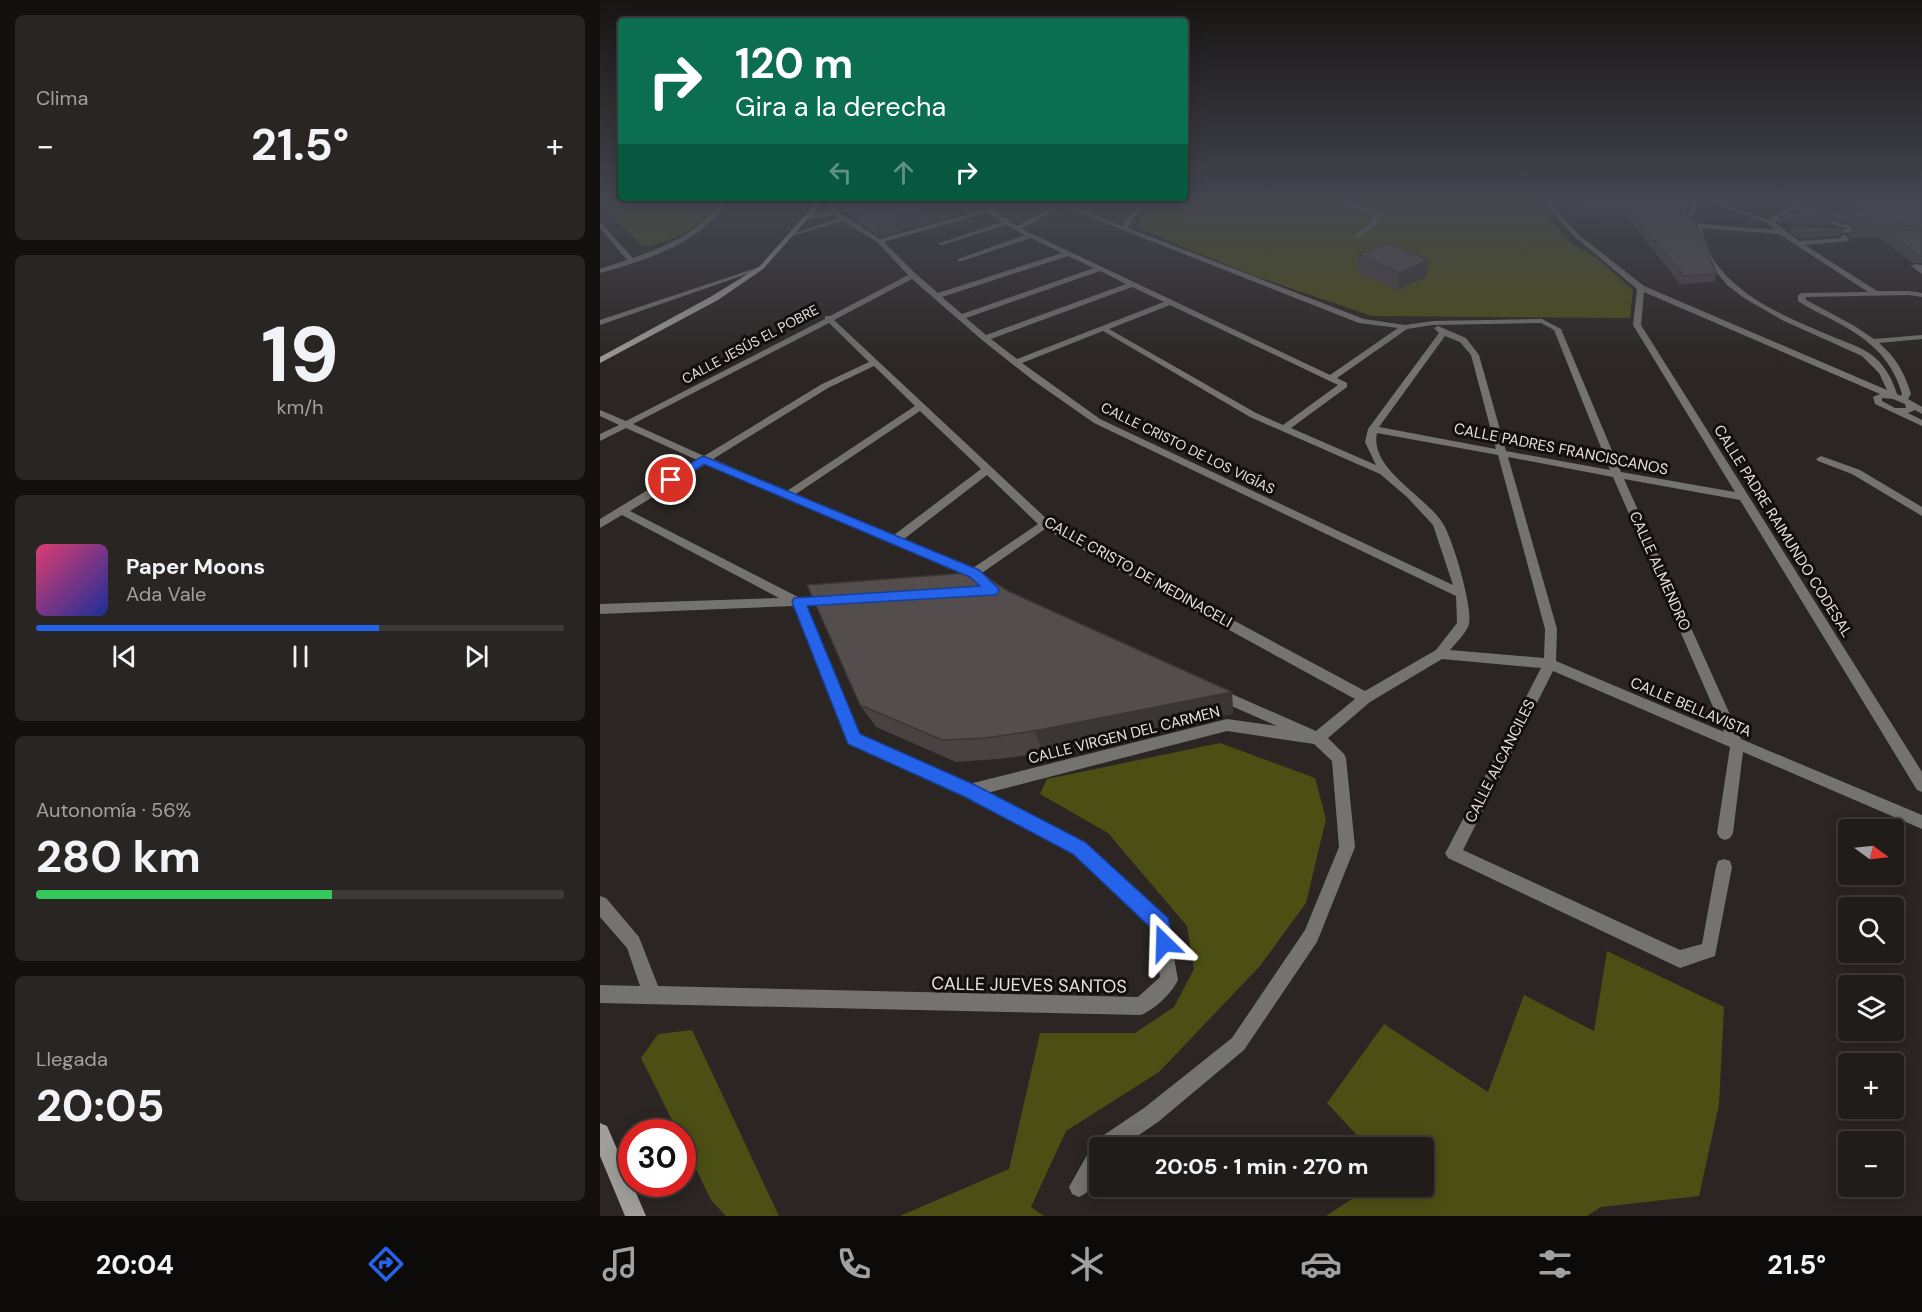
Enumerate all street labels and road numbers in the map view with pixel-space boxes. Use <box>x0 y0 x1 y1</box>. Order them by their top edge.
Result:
street label: CALLE JESÚS EL POBRE <box>679 300 821 388</box>
street label: CALLE CRISTO DE LOS VIGÍAS <box>1098 398 1278 498</box>
street label: CALLE PADRES FRANCISCANOS <box>1452 418 1670 480</box>
street label: CALLE PADRE RAIMUNDO CODESAL <box>1709 421 1857 641</box>
street label: CALLE ALMENDRO <box>1625 508 1695 634</box>
street label: CALLE CRISTO DE MEDINACELI <box>1040 512 1236 632</box>
street label: CALLE BELLAVISTA <box>1627 672 1755 742</box>
street label: CALLE ALCANCILES <box>1460 696 1540 826</box>
street label: CALLE VIRGEN DEL CARMEN <box>1026 701 1222 769</box>
street label: CALLE JUEVES SANTOS <box>931 971 1127 999</box>

